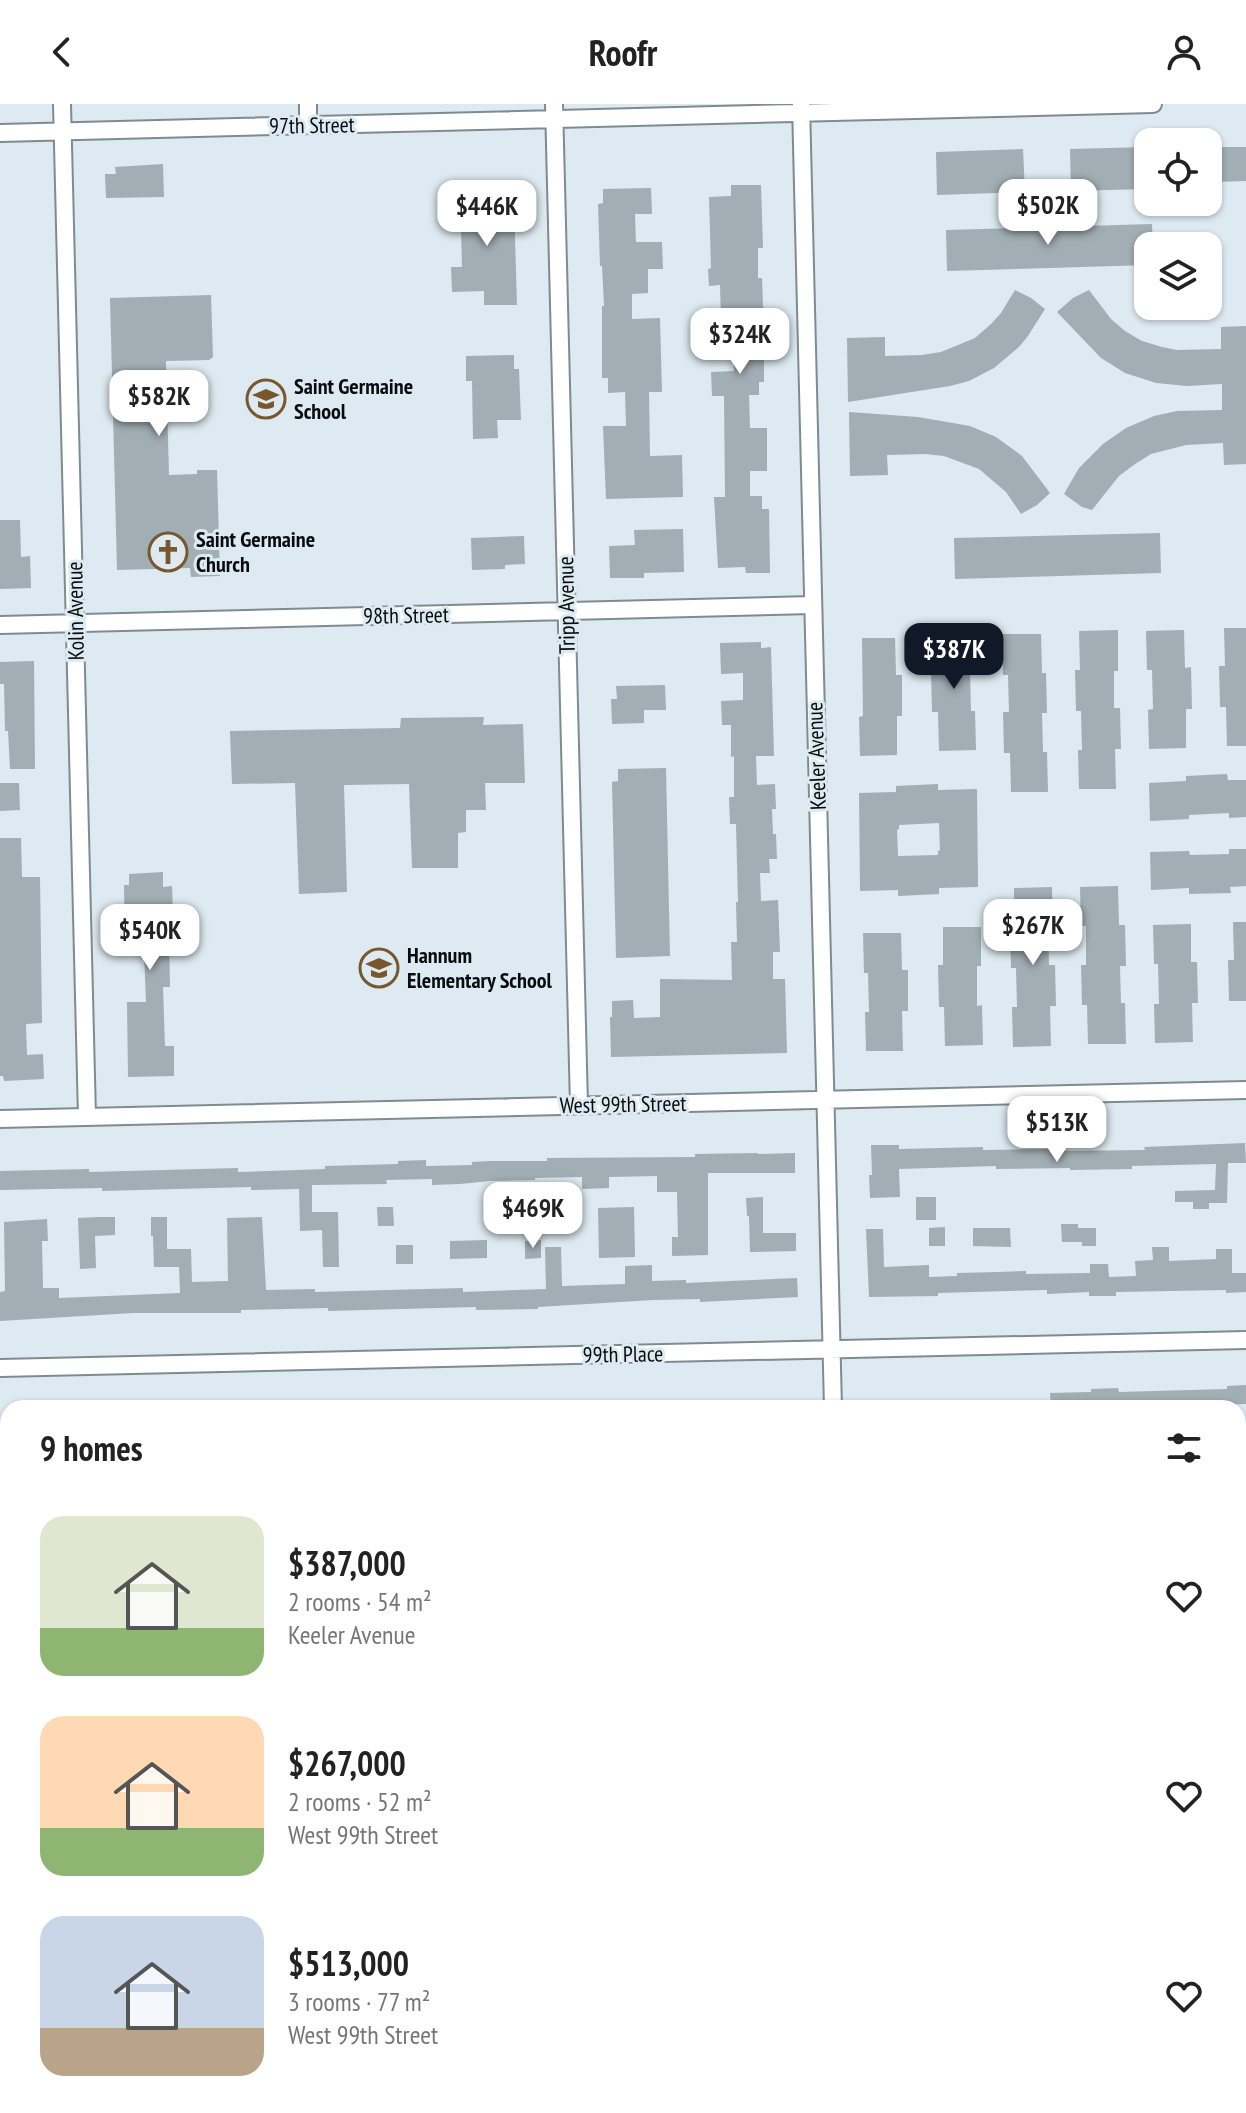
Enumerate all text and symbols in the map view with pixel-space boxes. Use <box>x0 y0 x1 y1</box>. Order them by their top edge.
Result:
text: Roofr <box>589 29 657 76</box>
icon: back <box>40 30 84 74</box>
icon: person <box>1162 30 1206 74</box>
street label: 97th Street <box>269 110 355 140</box>
map controls <box>1134 128 1222 320</box>
button: locate <box>1134 128 1222 216</box>
pin: $502K <box>992 179 1104 247</box>
pin: $446K <box>431 180 543 248</box>
text: $502K <box>1016 188 1080 221</box>
text: $446K <box>455 189 519 222</box>
button: layers <box>1134 232 1222 320</box>
pin: $324K <box>684 308 796 376</box>
text: $324K <box>708 317 772 350</box>
pin: $582K <box>103 370 215 438</box>
place label: Saint Germaine School <box>294 372 413 425</box>
school or university icon: Saint Germaine School <box>245 378 287 420</box>
text: $582K <box>127 379 191 412</box>
place label: Saint Germaine Church <box>196 525 315 578</box>
church icon: Saint Germaine Church <box>147 531 189 573</box>
street label: Tripp Avenue <box>551 556 581 654</box>
street label: Kolin Avenue <box>60 561 90 661</box>
street label: 98th Street <box>363 600 449 630</box>
pin: $387K <box>898 623 1010 691</box>
text: $387K <box>922 632 986 665</box>
street label: Keeler Avenue <box>800 702 832 810</box>
pin: $267K <box>977 899 1089 967</box>
pin: $540K <box>94 904 206 972</box>
text: $267K <box>1001 908 1065 941</box>
text: $540K <box>118 913 182 946</box>
place label: Hannum Elementary School <box>407 941 553 994</box>
school or university icon: Hannum Elementary School <box>358 947 400 989</box>
street label: West 99th Street <box>559 1089 687 1119</box>
pin: $513K <box>1001 1096 1113 1164</box>
text: $513K <box>1025 1105 1089 1138</box>
pin: $469K <box>477 1182 589 1250</box>
text: $469K <box>501 1191 565 1224</box>
street label: 99th Place <box>582 1339 664 1369</box>
text: 9 homes <box>40 1426 143 1470</box>
icon: filters <box>1162 1426 1206 1470</box>
text: $387,000 <box>288 1541 406 1585</box>
icon: home <box>104 1548 200 1644</box>
icon: heart <box>1162 1574 1206 1618</box>
text: 2 rooms · 54 m² <box>288 1585 432 1618</box>
text: Keeler Avenue <box>288 1618 416 1651</box>
text: $267,000 <box>288 1741 406 1785</box>
icon: home <box>104 1748 200 1844</box>
icon: heart <box>1162 1774 1206 1818</box>
text: 2 rooms · 52 m² <box>288 1785 432 1818</box>
text: West 99th Street <box>288 1818 438 1851</box>
text: $513,000 <box>288 1941 409 1985</box>
icon: home <box>104 1948 200 2044</box>
icon: heart <box>1162 1974 1206 2018</box>
text: 3 rooms · 77 m² <box>288 1985 430 2018</box>
text: West 99th Street <box>288 2018 438 2051</box>

